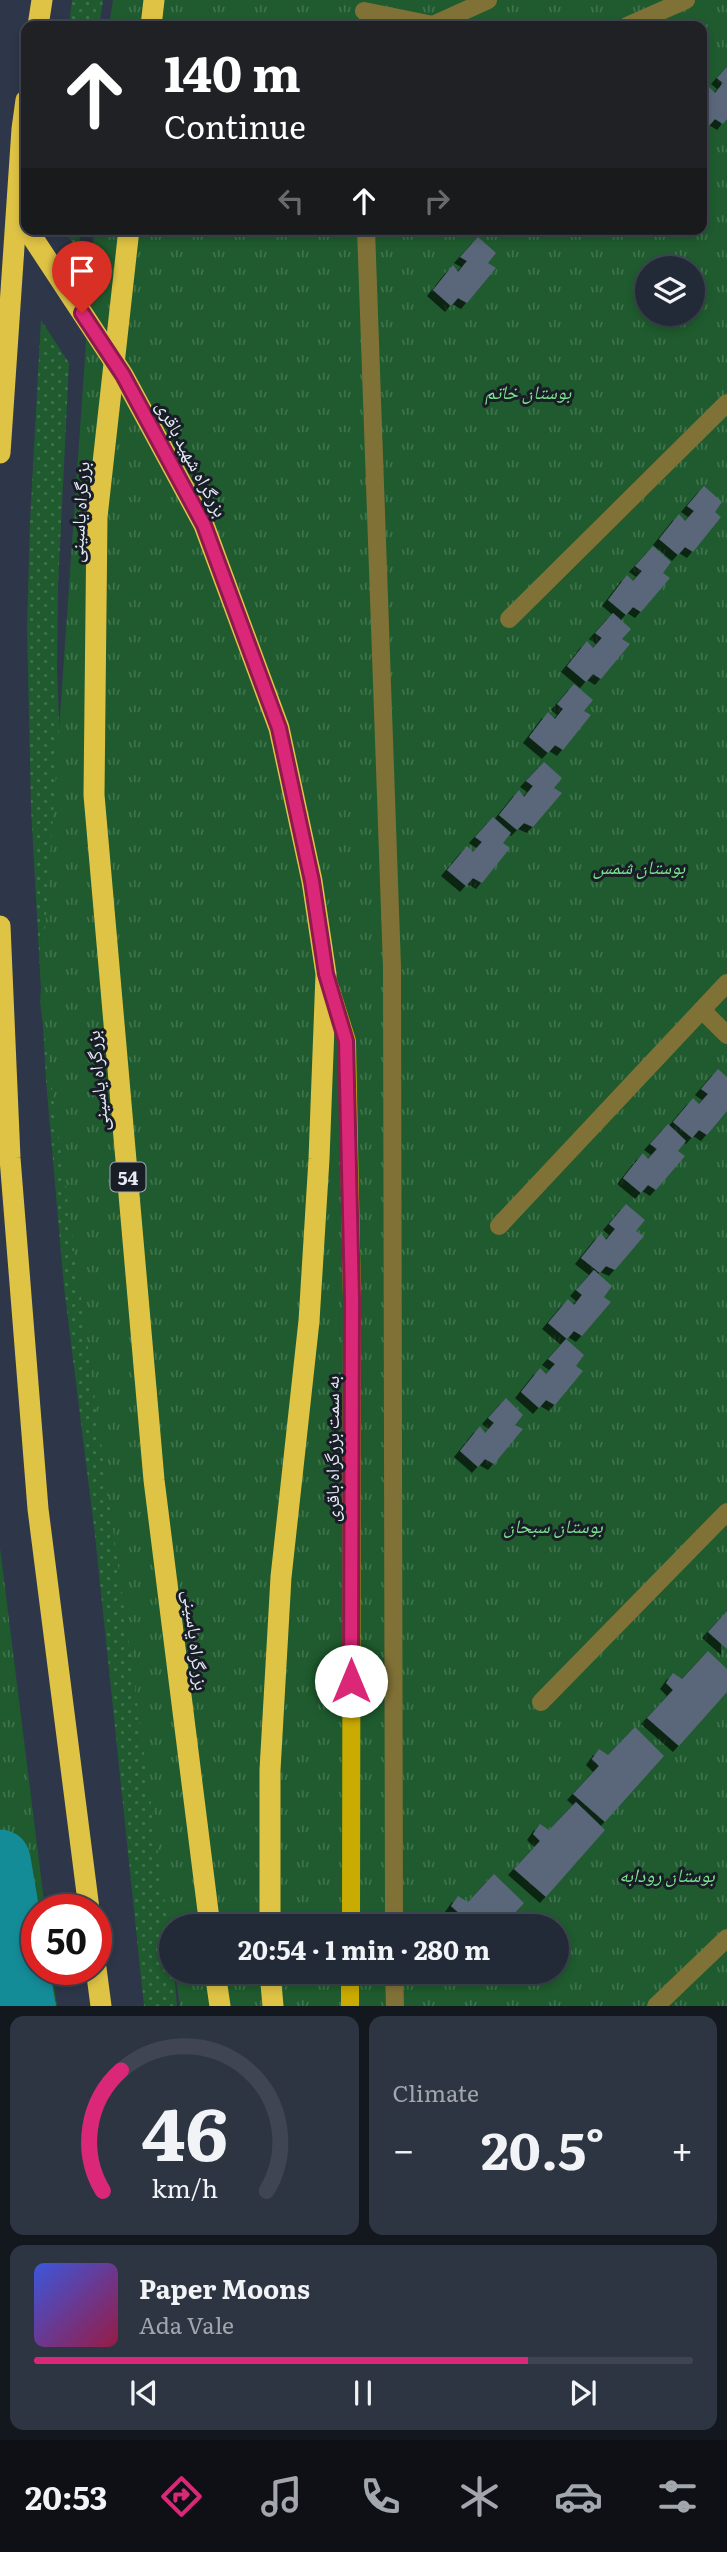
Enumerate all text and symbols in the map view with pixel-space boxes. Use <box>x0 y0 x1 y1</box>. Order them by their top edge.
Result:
text: 140 m <box>164 34 301 107</box>
icon: ahead <box>49 49 140 140</box>
text: Continue <box>164 101 306 149</box>
icon: left <box>272 182 310 220</box>
icon: ahead <box>345 182 383 220</box>
icon: right <box>418 182 456 220</box>
pin <box>52 241 112 313</box>
icon: arrive <box>63 252 101 290</box>
map controls <box>635 256 705 326</box>
button: layers <box>635 256 705 326</box>
park label: بوستان خاتم <box>485 377 572 405</box>
street label: بزرگراه شهید باقری <box>150 395 236 521</box>
street label: بزرگراه یاسینی <box>61 461 95 563</box>
park label: بوستان شمس <box>593 852 686 880</box>
street label: بزرگراه یاسینی <box>78 1029 114 1133</box>
road number: 54 <box>110 1162 146 1192</box>
street label: به سمت بزرگراه باقری <box>317 1376 345 1522</box>
park label: بوستان سبحان <box>503 1511 604 1539</box>
street label: بزرگراه یاسینی <box>177 1588 217 1692</box>
position arrow <box>314 1644 388 1718</box>
park label: بوستان رودابه <box>619 1860 715 1888</box>
speed limit sign: 50 <box>21 1894 112 1985</box>
text: 20:54 · 1 min · 280 m <box>238 1929 490 1968</box>
text: Climate <box>393 2075 479 2109</box>
text: 46 <box>141 2076 227 2184</box>
text: 20.5° <box>481 2109 605 2186</box>
text: − <box>393 2119 415 2176</box>
text: + <box>671 2119 693 2176</box>
text: km/h <box>151 2169 218 2206</box>
text: Paper Moons <box>139 2268 310 2307</box>
text: Ada Vale <box>139 2307 234 2341</box>
icon: previous <box>125 2374 163 2412</box>
icon: pause <box>344 2374 382 2412</box>
icon: next <box>564 2374 602 2412</box>
text: 20:53 <box>25 2472 107 2520</box>
icon: directions <box>157 2472 206 2521</box>
icon: music <box>257 2472 306 2521</box>
icon: phone <box>356 2472 405 2521</box>
icon: climate <box>455 2472 504 2521</box>
icon: car <box>554 2472 603 2521</box>
icon: filters <box>653 2472 702 2521</box>

